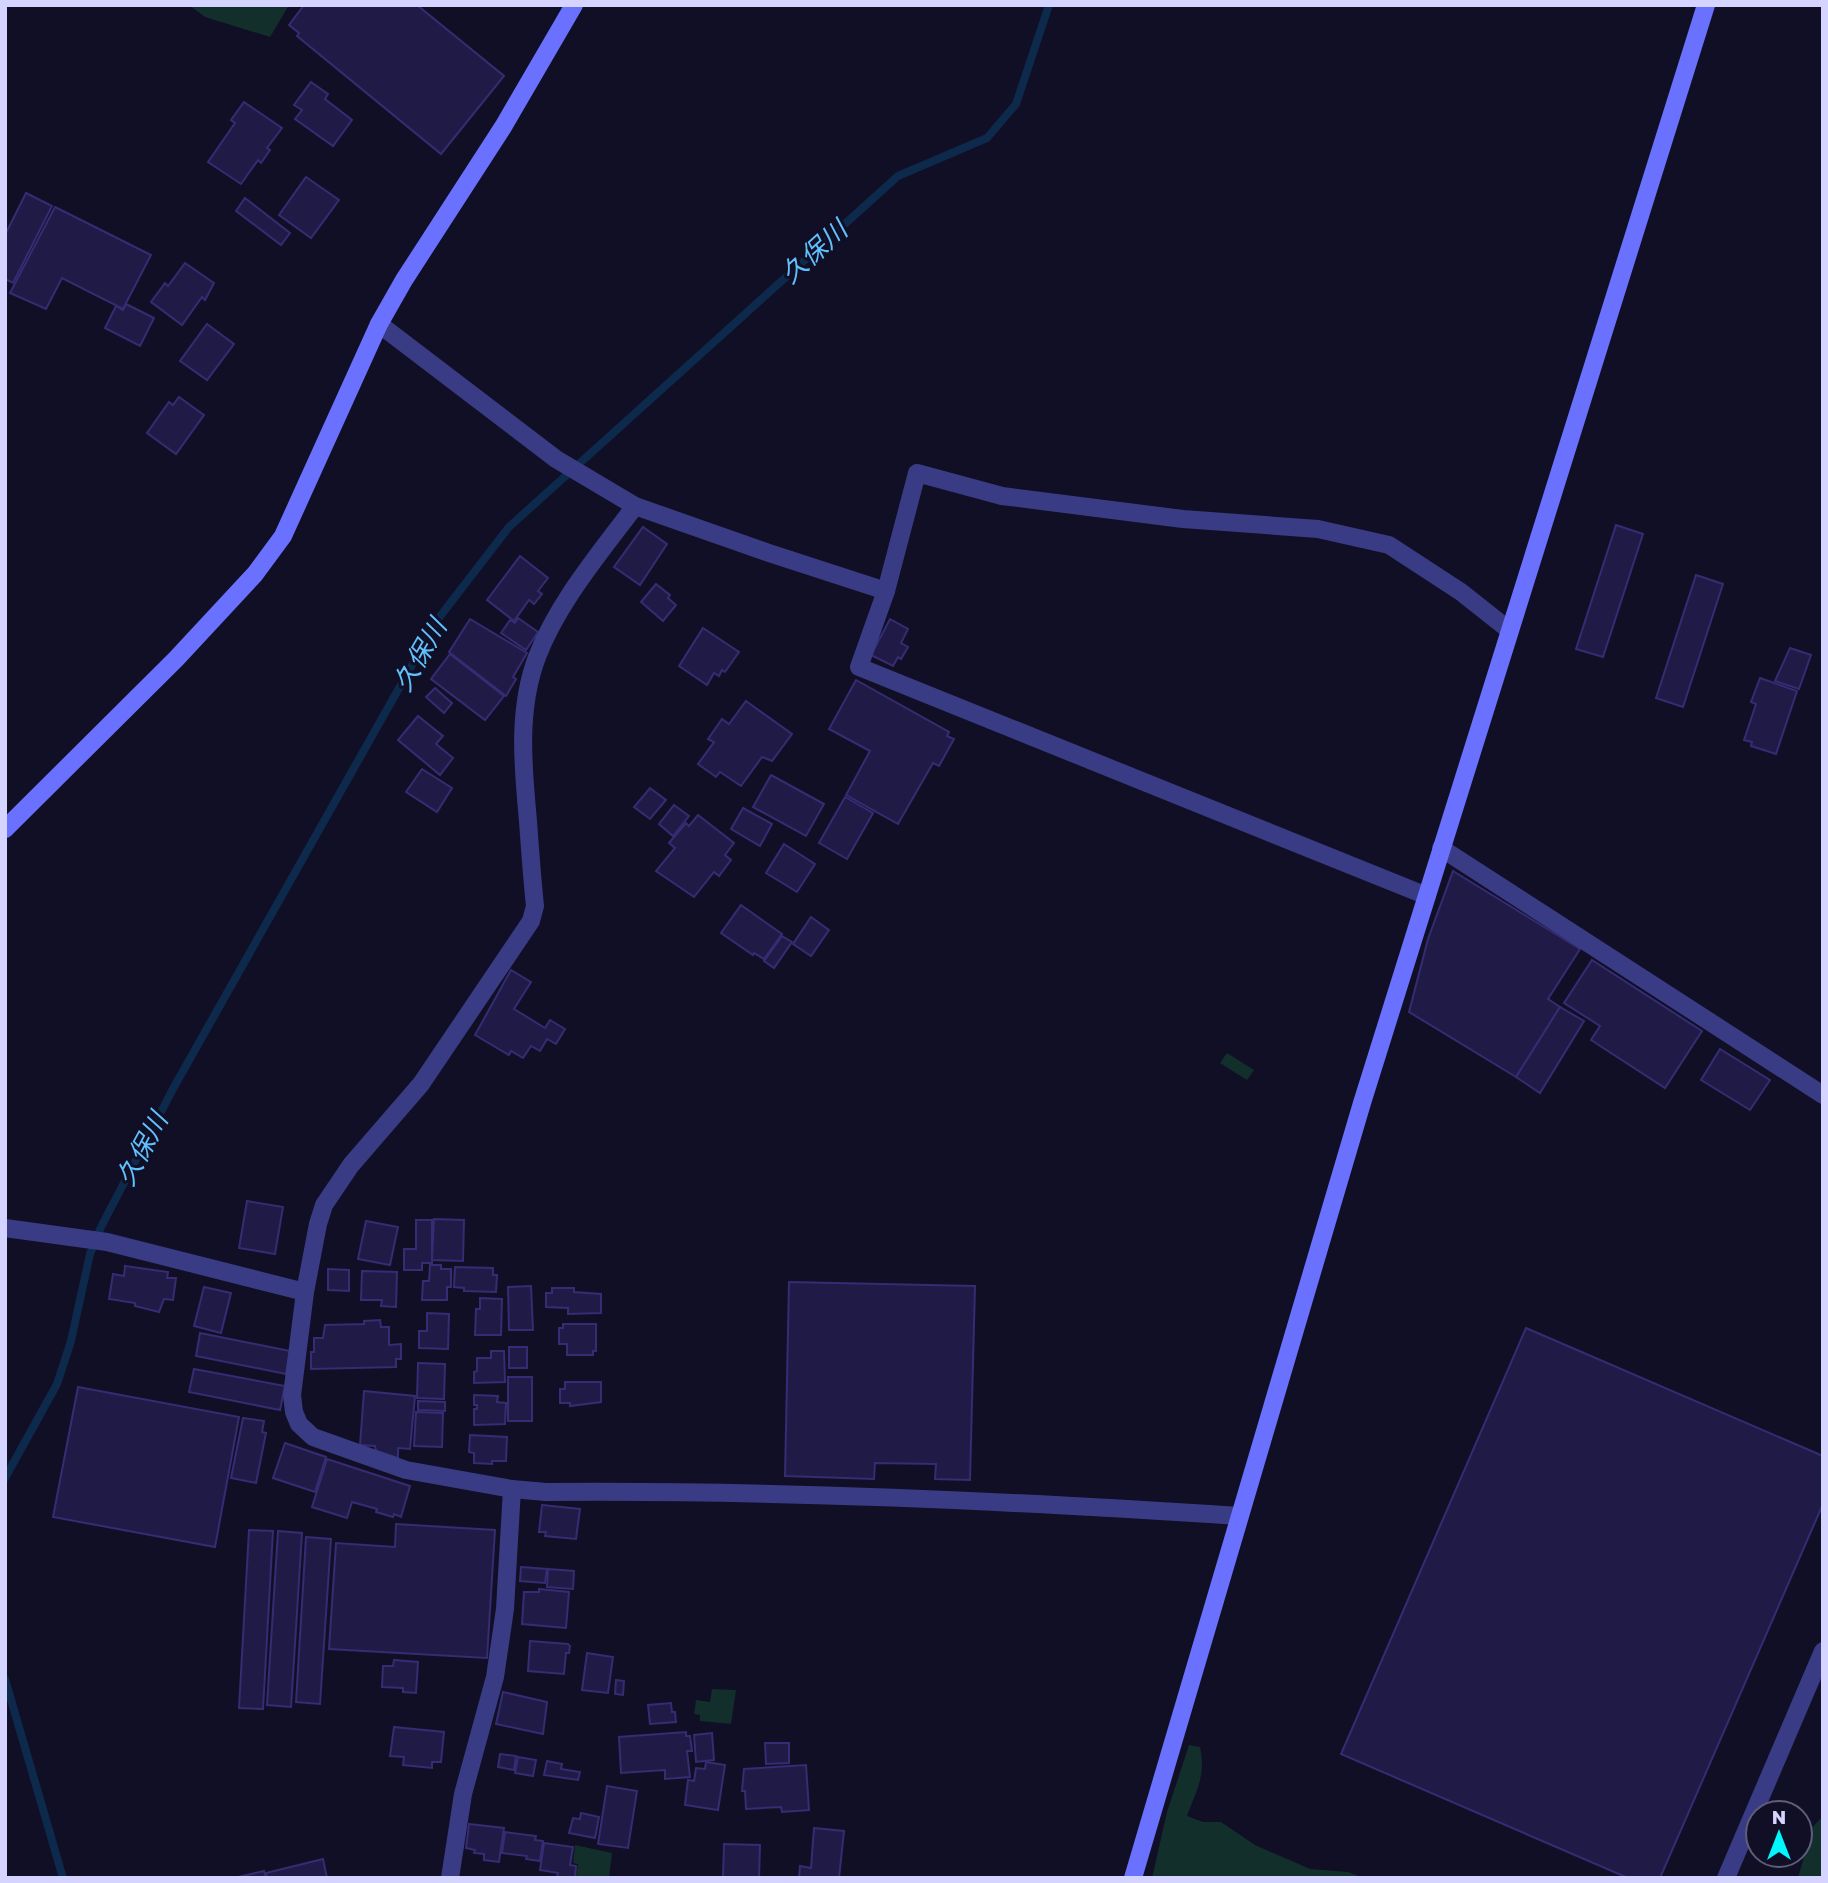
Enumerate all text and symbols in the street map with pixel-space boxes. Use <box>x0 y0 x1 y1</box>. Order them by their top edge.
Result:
water label: 久保川 <box>774 212 855 289</box>
water label: 久保川 <box>387 611 454 696</box>
water label: 久保川 <box>110 1104 175 1190</box>
north arrow <box>1744 1799 1814 1869</box>
text: N <box>1772 1805 1786 1828</box>

